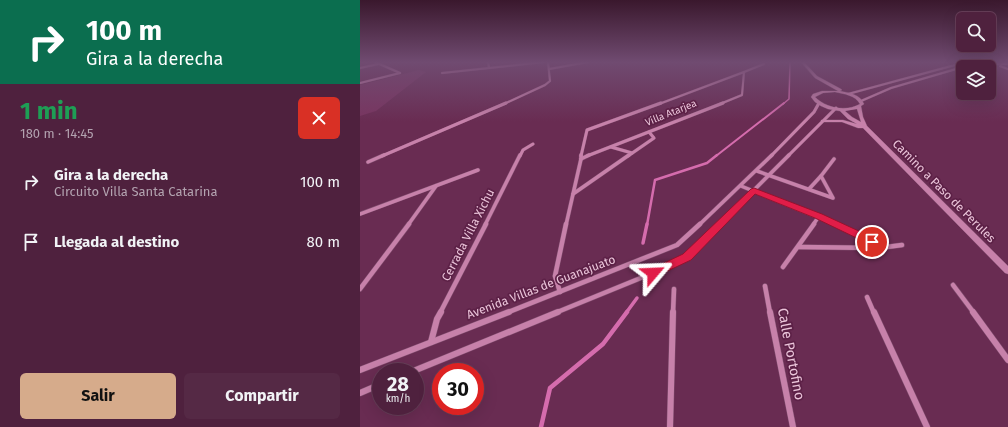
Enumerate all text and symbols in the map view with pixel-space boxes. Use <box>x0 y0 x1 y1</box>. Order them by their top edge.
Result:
map controls <box>956 12 996 100</box>
button: search <box>956 12 996 52</box>
text: 100 m <box>86 14 162 47</box>
icon: right <box>20 16 72 68</box>
text: Gira a la derecha <box>86 48 223 70</box>
button: layers <box>956 60 996 100</box>
text: 1 min <box>20 97 78 125</box>
button: close <box>298 97 340 139</box>
street label: Villa Atarjea <box>644 97 698 129</box>
text: 180 m · 14:45 <box>20 126 94 141</box>
street label: Camino a Paso de Perules <box>890 137 999 246</box>
text: Gira a la derecha <box>54 166 168 184</box>
icon: right <box>20 171 42 193</box>
text: 100 m <box>300 173 340 191</box>
text: Circuito Villa Santa Catarina <box>54 184 218 199</box>
street label: Cerrada Villa Xichu <box>439 187 497 283</box>
pin <box>855 225 889 259</box>
icon: arrive <box>20 231 42 253</box>
icon: arrive <box>861 231 883 253</box>
text: Llegada al destino <box>54 233 179 251</box>
text: 80 m <box>307 233 340 251</box>
street label: Avenida Villas de Guanajuato <box>465 252 617 322</box>
position arrow <box>632 252 674 294</box>
street label: Calle Portofino <box>774 307 808 401</box>
speed limit sign: 30 <box>432 363 484 415</box>
text: 28 <box>387 372 409 396</box>
button: Salir <box>20 373 176 419</box>
button: Compartir <box>184 373 340 419</box>
text: km/h <box>386 393 410 405</box>

